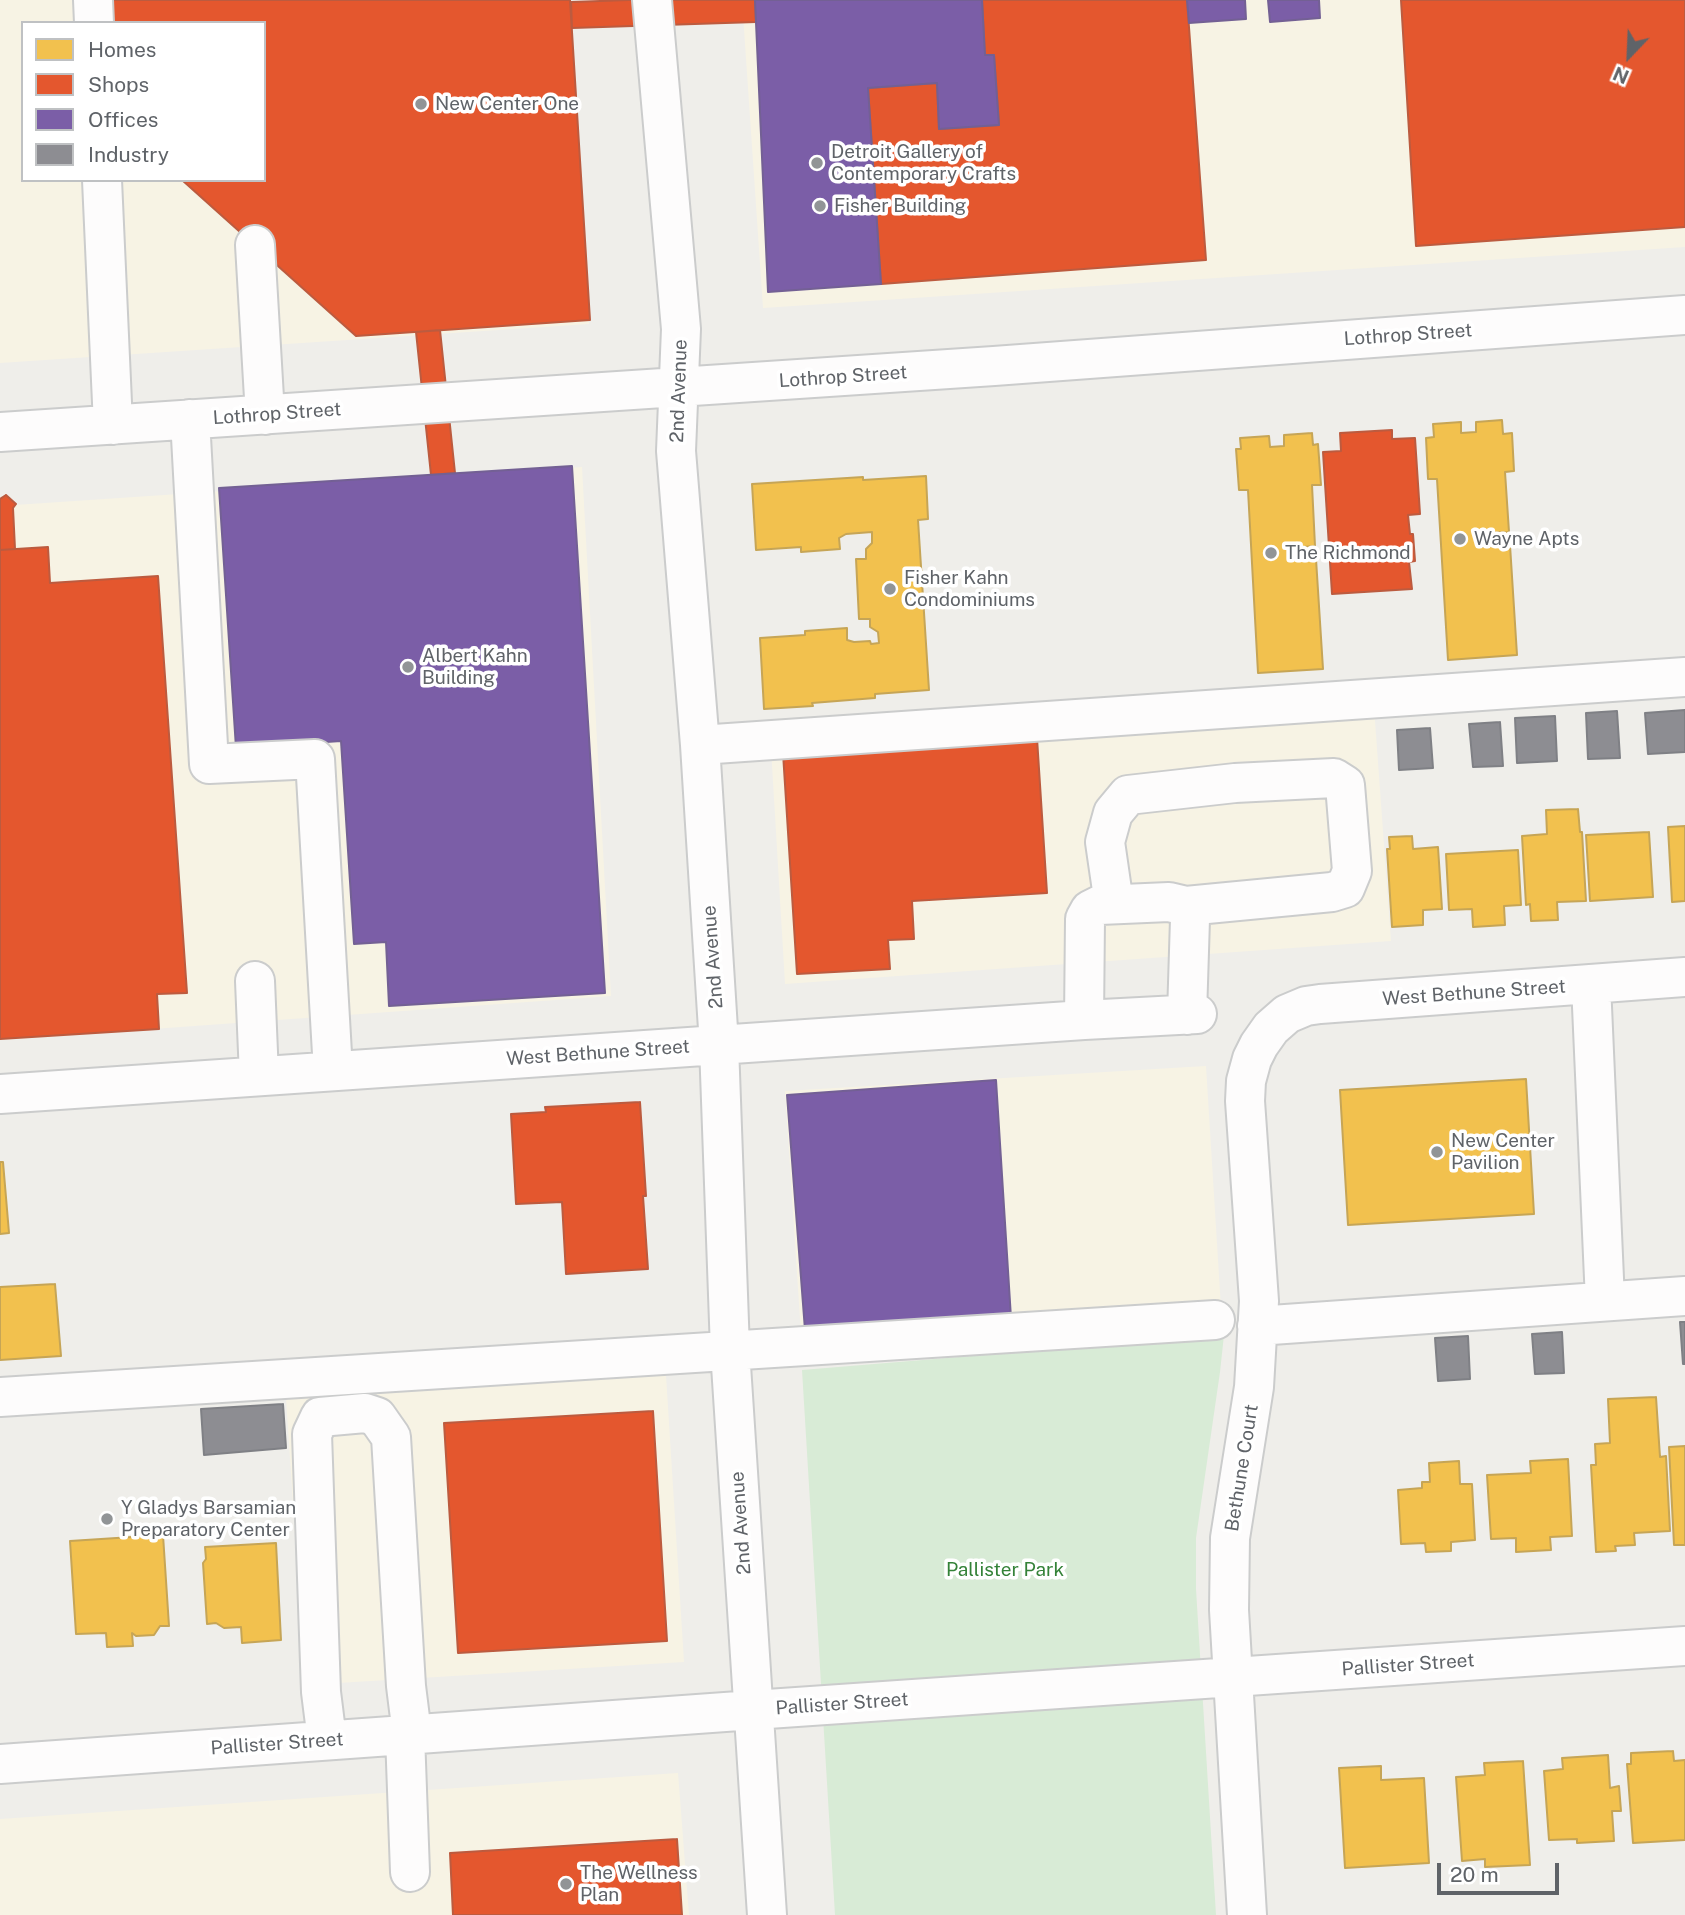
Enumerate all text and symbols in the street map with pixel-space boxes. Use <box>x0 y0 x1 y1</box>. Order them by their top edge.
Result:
legend <box>21 21 266 182</box>
north arrow <box>1594 21 1664 91</box>
text: Homes <box>88 37 156 62</box>
text: N <box>1610 62 1632 88</box>
text: Shops <box>88 72 149 97</box>
place label: New Center One <box>435 93 579 115</box>
marker: New Center One <box>413 96 429 112</box>
text: Offices <box>88 107 158 132</box>
place label: Detroit Gallery of Contemporary Crafts <box>831 141 1016 185</box>
text: Industry <box>88 142 169 167</box>
marker: Detroit Gallery of Contemporary Crafts <box>809 155 825 171</box>
place label: Fisher Building <box>834 195 966 217</box>
marker: Fisher Building <box>812 198 828 214</box>
street label: Lothrop Street <box>1343 319 1473 351</box>
street label: 2nd Avenue <box>666 339 692 443</box>
street label: Lothrop Street <box>778 361 908 393</box>
street label: Lothrop Street <box>212 398 342 430</box>
place label: Wayne Apts <box>1474 528 1579 550</box>
marker: Wayne Apts <box>1452 531 1468 547</box>
place label: The Richmond <box>1285 542 1411 564</box>
marker: The Richmond <box>1263 545 1279 561</box>
place label: Fisher Kahn Condominiums <box>904 567 1035 611</box>
marker: Fisher Kahn Condominiums <box>882 581 898 597</box>
place label: Albert Kahn Building <box>422 645 528 689</box>
marker: Albert Kahn Building <box>400 659 416 675</box>
street label: 2nd Avenue <box>698 905 728 1009</box>
street label: West Bethune Street <box>1382 975 1566 1011</box>
street label: West Bethune Street <box>506 1035 690 1071</box>
place label: New Center Pavilion <box>1451 1130 1555 1174</box>
marker: New Center Pavilion <box>1429 1144 1445 1160</box>
street label: Bethune Court <box>1221 1403 1263 1533</box>
street label: 2nd Avenue <box>726 1471 756 1575</box>
place label: Y Gladys Barsamian Preparatory Center <box>121 1497 296 1541</box>
marker: Y Gladys Barsamian Preparatory Center <box>99 1511 115 1527</box>
park label: Pallister Park <box>946 1559 1064 1581</box>
street label: Pallister Street <box>1341 1649 1475 1681</box>
street label: Pallister Street <box>775 1688 909 1720</box>
street label: Pallister Street <box>210 1728 344 1760</box>
scale bar <box>1440 1848 1562 1892</box>
place label: The Wellness Plan <box>580 1862 698 1906</box>
text: 20 m <box>1450 1862 1499 1887</box>
marker: The Wellness Plan <box>558 1876 574 1892</box>

